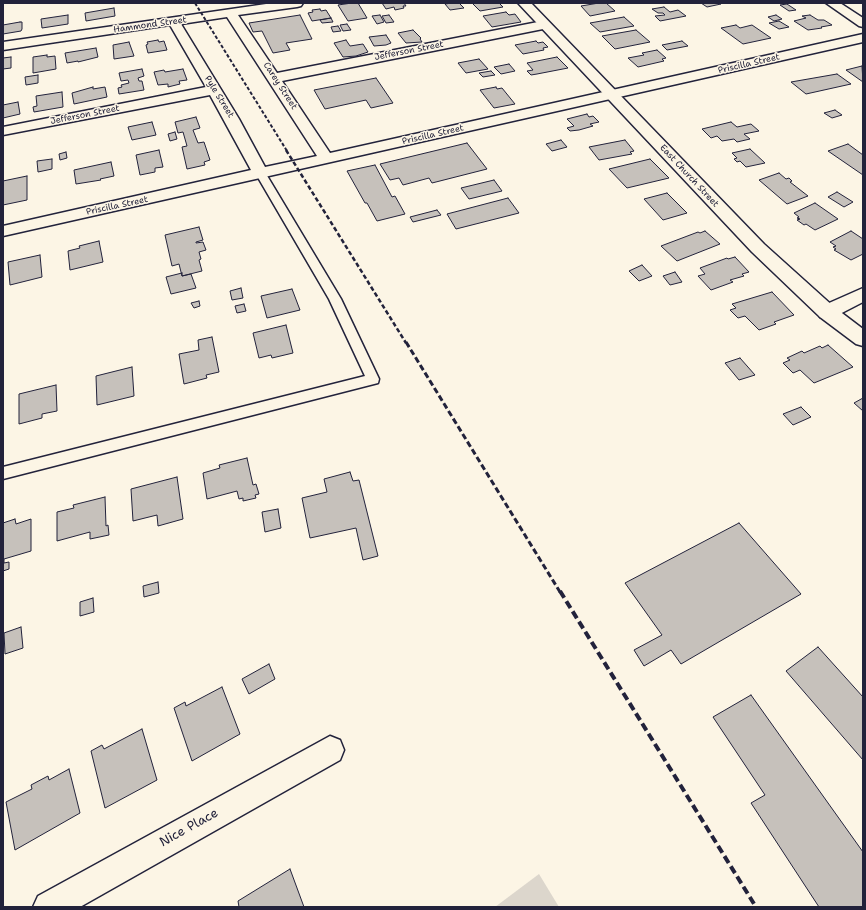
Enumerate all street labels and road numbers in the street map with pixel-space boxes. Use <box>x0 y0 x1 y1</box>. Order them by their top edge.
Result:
street label: Hammond Street <box>113 15 187 35</box>
street label: Jefferson Street <box>374 39 444 63</box>
street label: Priscilla Street <box>717 52 781 76</box>
street label: Carey Street <box>261 60 299 112</box>
street label: Pyle Street <box>202 74 236 120</box>
street label: Jefferson Street <box>50 103 120 127</box>
street label: Priscilla Street <box>401 123 465 147</box>
street label: East Church Street <box>657 142 721 210</box>
street label: Priscilla Street <box>85 194 149 218</box>
street label: Nice Place <box>157 806 221 850</box>

